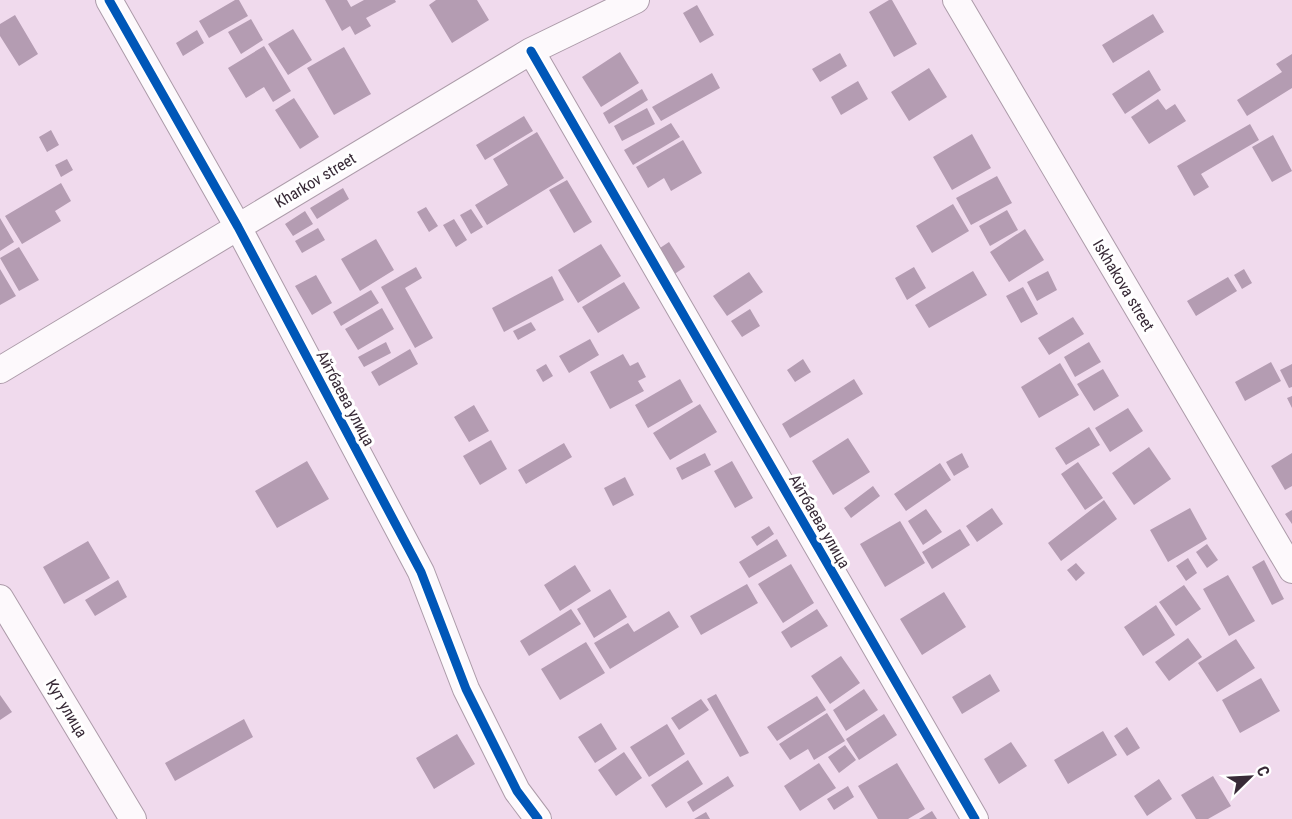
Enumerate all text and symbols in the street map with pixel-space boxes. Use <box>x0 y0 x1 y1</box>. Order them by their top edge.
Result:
street label: Kharkov street <box>271 149 359 212</box>
street label: Iskhakova street <box>1089 236 1159 335</box>
street label: Айтбаева улица <box>312 347 379 449</box>
street label: Айтбаева улица <box>785 471 854 572</box>
street label: Кут улица <box>42 676 91 741</box>
north arrow <box>1220 747 1280 807</box>
text: С <box>1253 763 1274 779</box>

